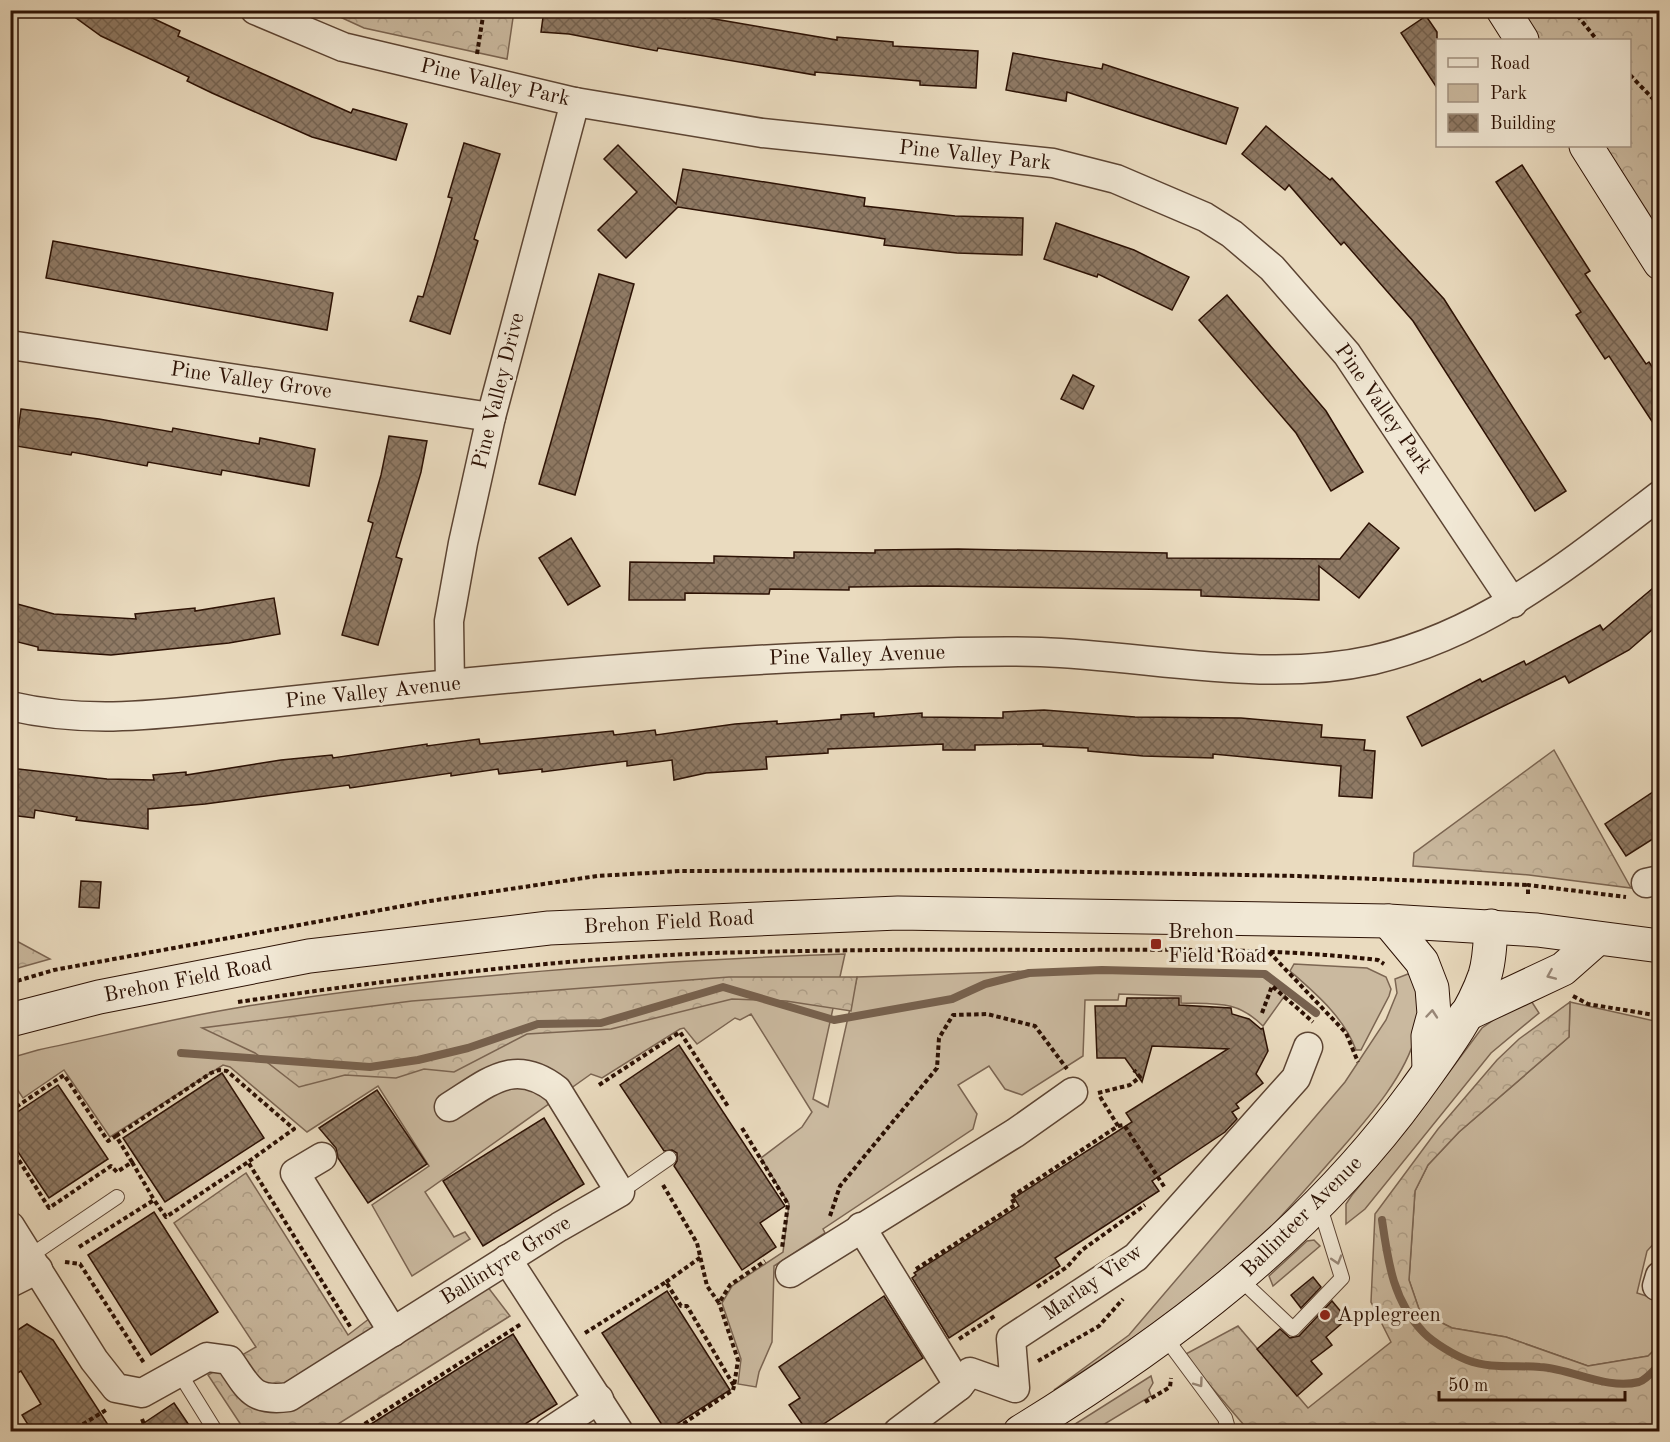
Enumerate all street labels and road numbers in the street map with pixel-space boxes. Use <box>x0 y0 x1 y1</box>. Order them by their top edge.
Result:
street label: Pine Valley Park <box>418 56 572 110</box>
street label: Pine Valley Park <box>898 138 1052 174</box>
street label: Pine Valley Drive <box>469 311 529 471</box>
street label: Pine Valley Park <box>1331 340 1436 478</box>
street label: Pine Valley Grove <box>169 359 333 403</box>
street label: Pine Valley Avenue <box>768 642 946 670</box>
street label: Pine Valley Avenue <box>284 673 462 713</box>
street label: Brehon Field Road <box>583 908 755 938</box>
street label: Brehon Field Road <box>102 953 274 1007</box>
street label: Ballinteer Avenue <box>1238 1153 1366 1281</box>
street label: Ballintyre Grove <box>437 1213 575 1309</box>
street label: Marlay View <box>1039 1241 1147 1325</box>

